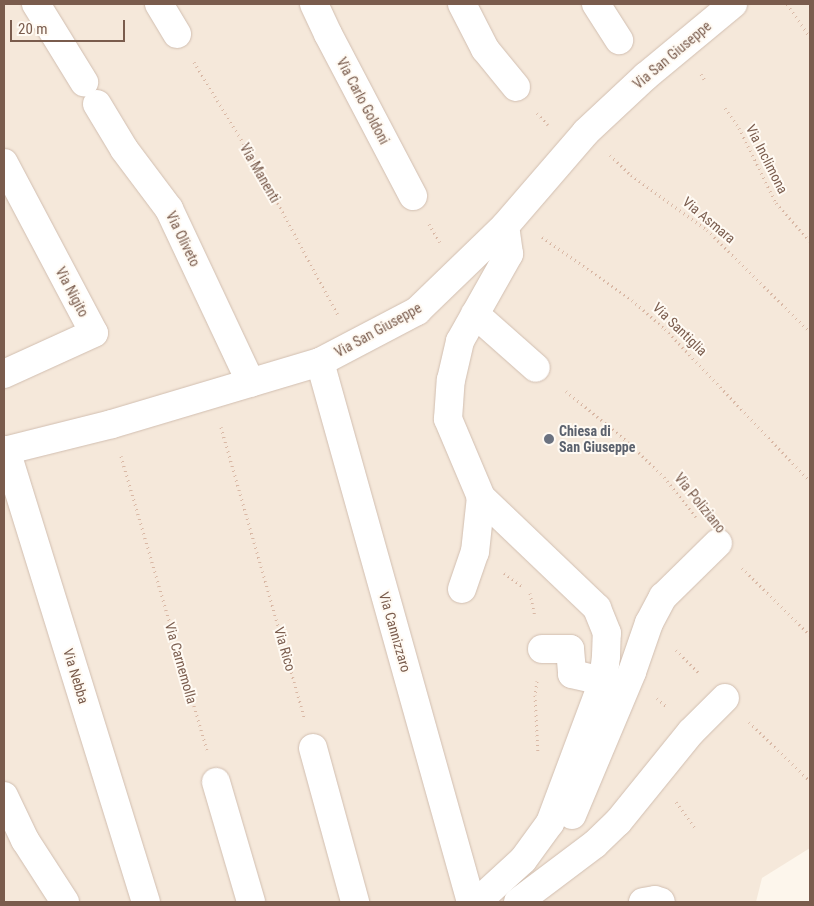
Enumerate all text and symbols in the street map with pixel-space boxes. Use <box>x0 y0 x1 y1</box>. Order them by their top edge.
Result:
scale bar <box>12 10 128 42</box>
street label: Via San Giuseppe <box>630 18 714 92</box>
text: 20 m <box>18 20 48 38</box>
street label: Via Carlo Goldoni <box>333 55 393 147</box>
street label: Via Inclimona <box>742 122 792 196</box>
street label: Via Manenti <box>236 140 284 206</box>
street label: Via Asmara <box>679 193 739 247</box>
street label: Via Oliveto <box>162 209 204 269</box>
street label: Via Nigito <box>52 264 92 320</box>
street label: Via San Giuseppe <box>332 299 424 361</box>
street label: Via Santiglia <box>649 299 711 359</box>
place label: Chiesa di San Giuseppe <box>559 423 635 456</box>
marker: Chiesa di San Giuseppe <box>543 433 555 445</box>
street label: Via Poliziano <box>671 470 729 536</box>
street label: Via Cannizzaro <box>376 590 414 674</box>
street label: Via Carnemolla <box>161 620 201 706</box>
street label: Via Rico <box>271 625 299 673</box>
street label: Via Nebba <box>60 646 92 706</box>

